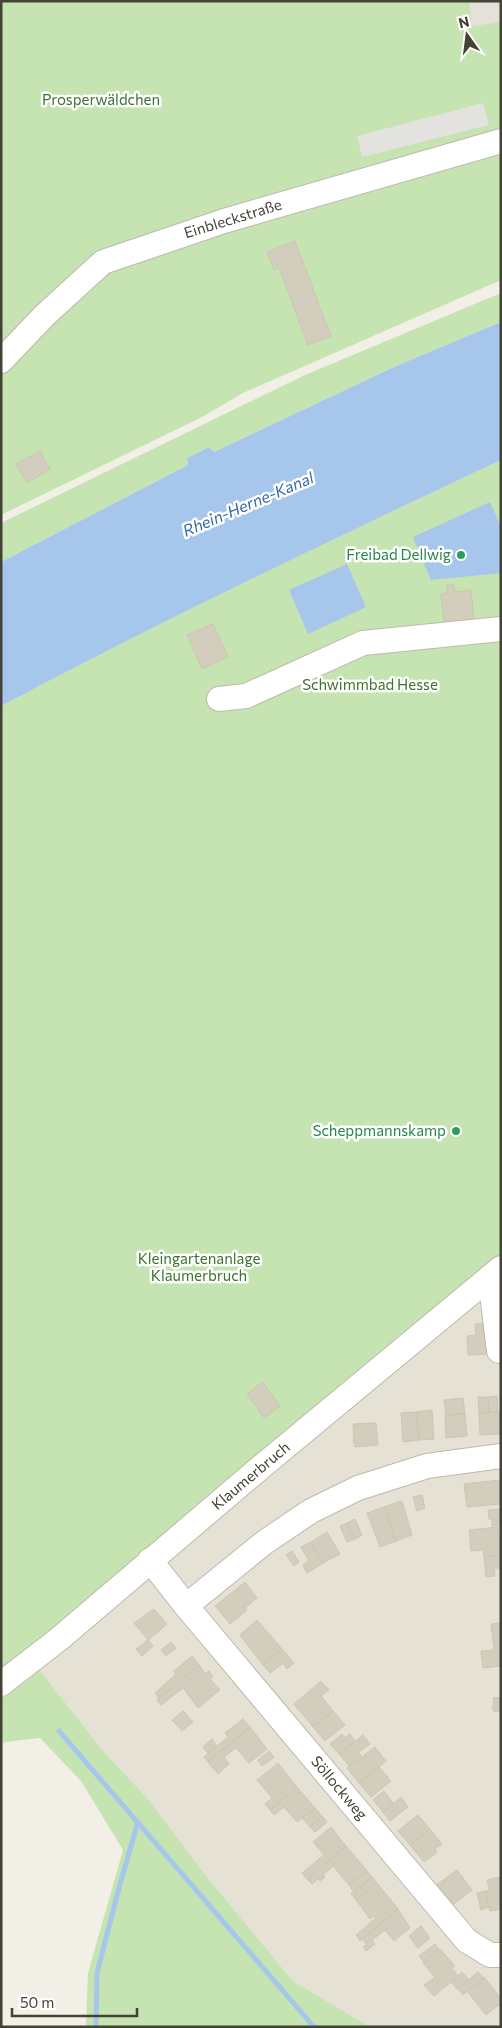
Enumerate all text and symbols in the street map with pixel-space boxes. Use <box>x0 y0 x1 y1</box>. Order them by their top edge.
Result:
north arrow <box>442 10 492 60</box>
text: N <box>457 12 471 31</box>
park label: Prosperwäldchen <box>42 90 160 108</box>
street label: Einbleckstraße <box>182 195 284 241</box>
water label: Rhein-Herne-Kanal <box>180 467 317 540</box>
place label: Freibad Dellwig <box>346 545 451 563</box>
marker: Freibad Dellwig <box>455 549 467 561</box>
park label: Schwimmbad Hesse <box>302 675 438 693</box>
place label: Scheppmannskamp <box>313 1121 446 1139</box>
marker: Scheppmannskamp <box>450 1125 462 1137</box>
park label: Kleingartenanlage Klaumerbruch <box>138 1249 260 1284</box>
street label: Klaumerbruch <box>208 1437 293 1513</box>
street label: Söllockweg <box>308 1752 372 1823</box>
scale bar <box>12 1986 138 2018</box>
text: 50 m <box>20 1993 54 2011</box>

